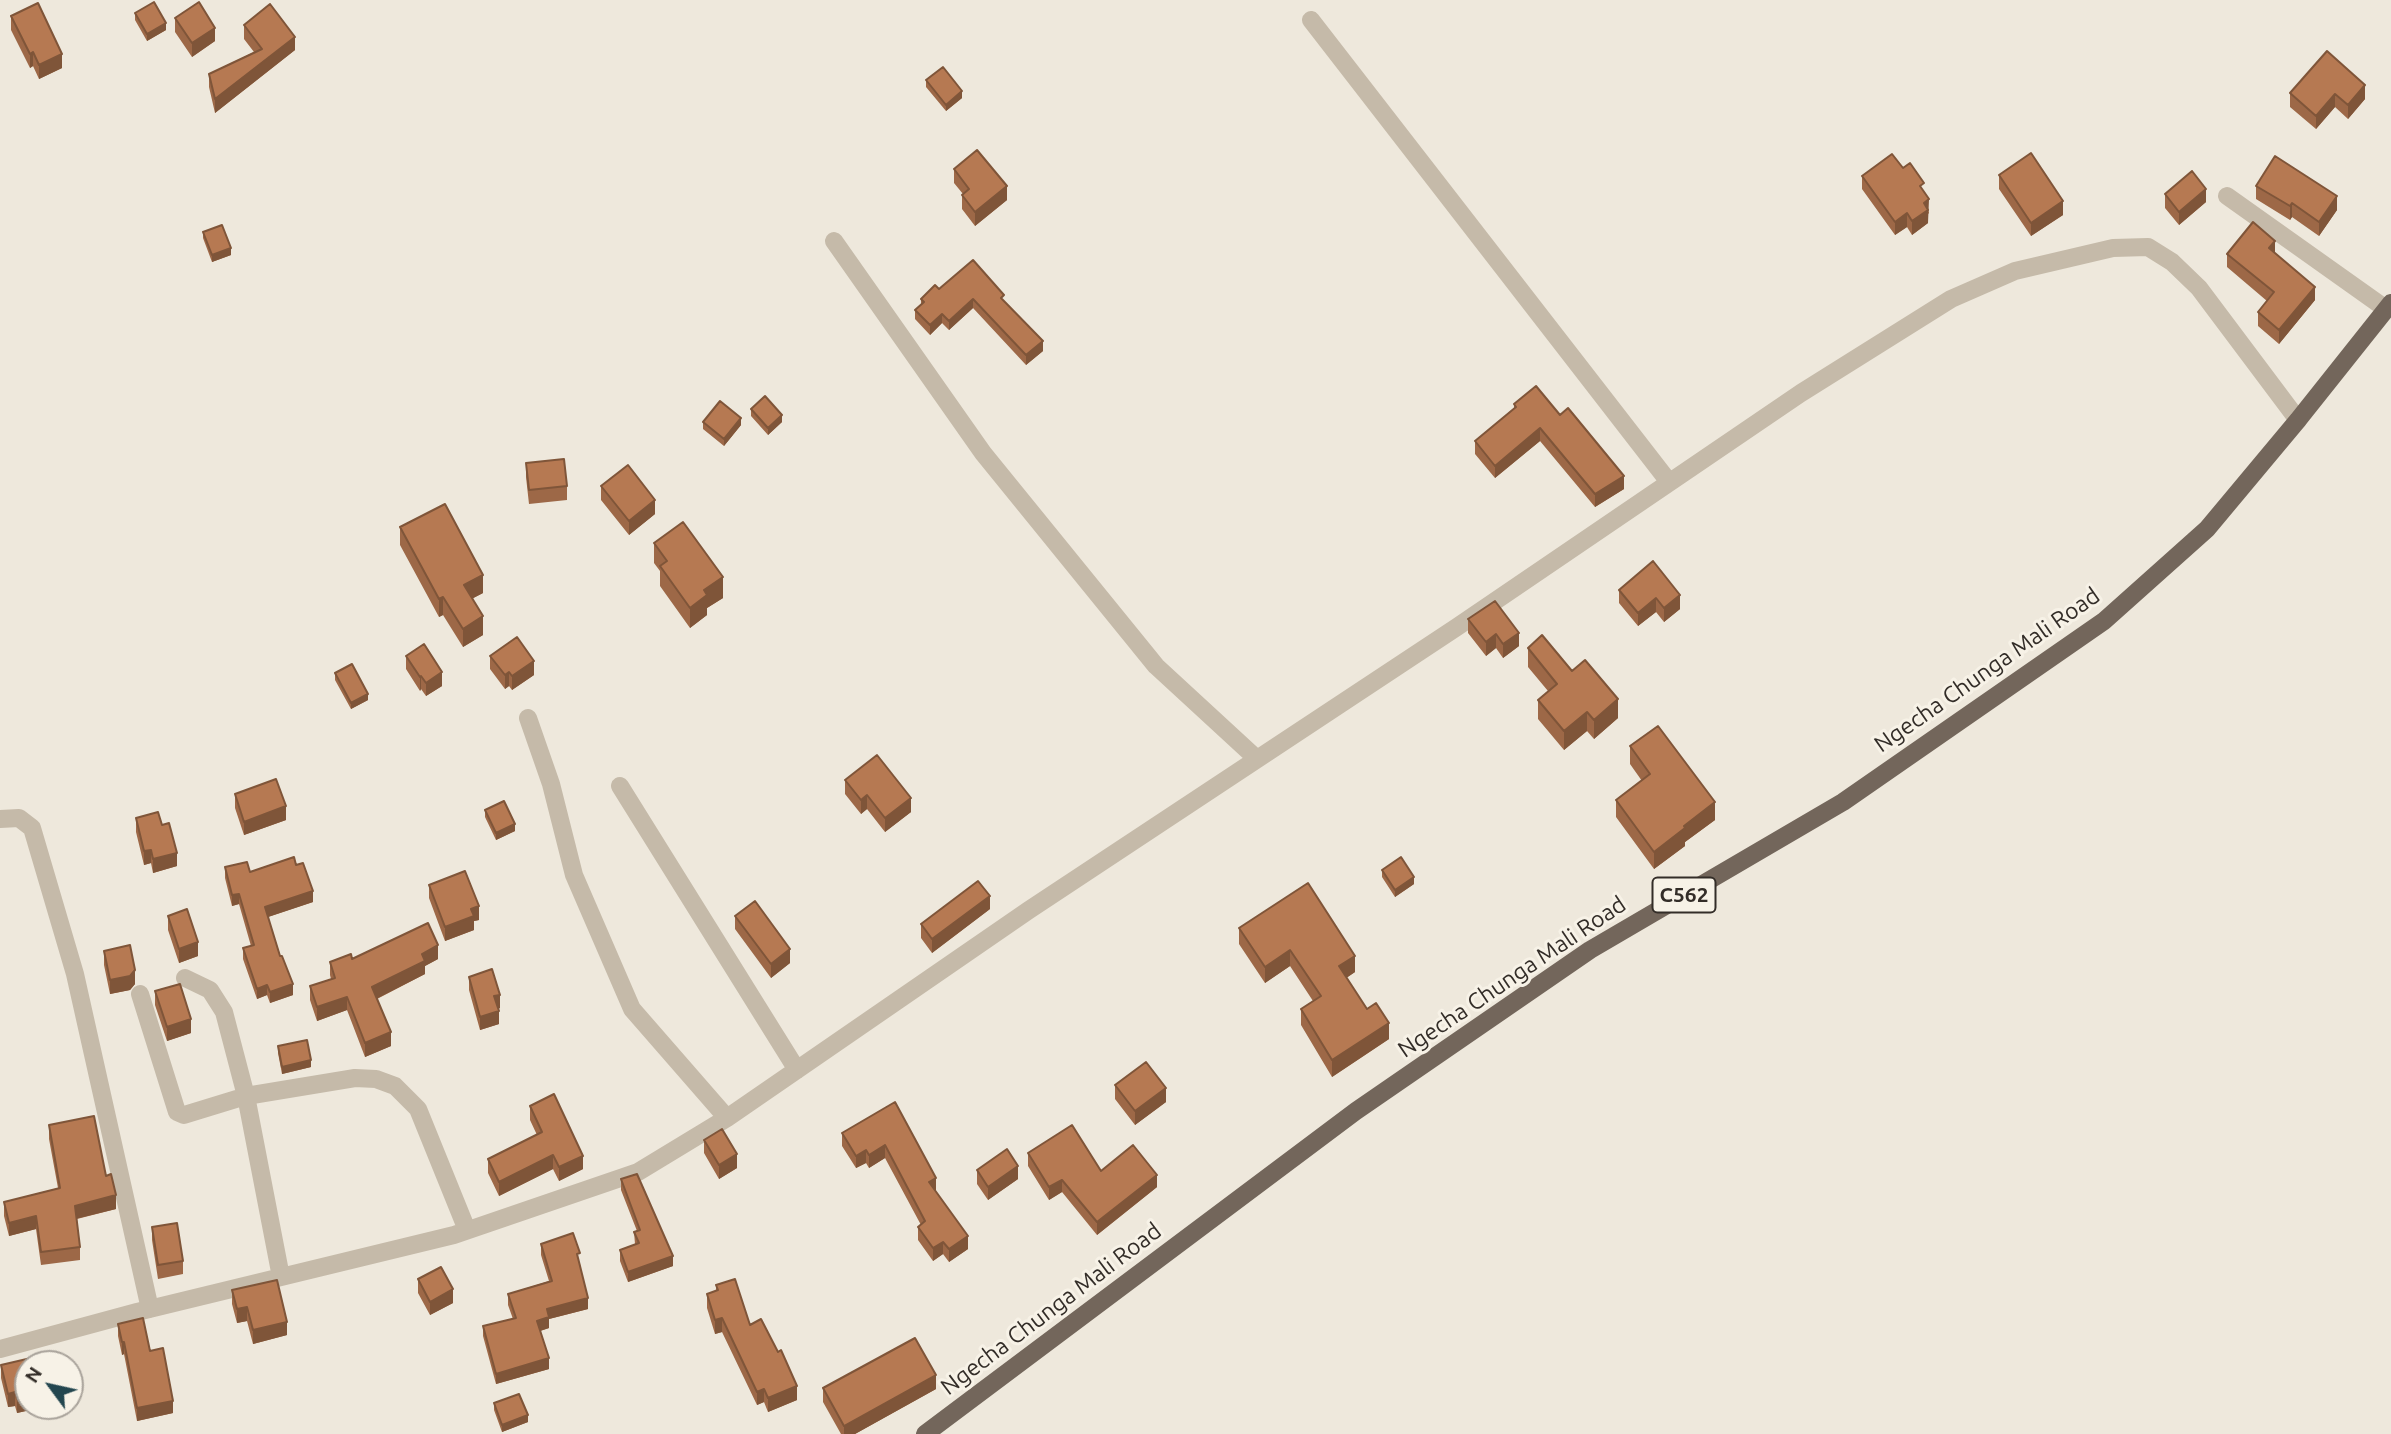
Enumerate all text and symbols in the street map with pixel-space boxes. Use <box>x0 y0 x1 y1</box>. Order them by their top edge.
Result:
street label: Ngecha Chunga Mali Road <box>1869 582 2105 758</box>
road number: C562 <box>1652 878 1716 912</box>
street label: Ngecha Chunga Mali Road <box>1393 890 1631 1064</box>
street label: Ngecha Chunga Mali Road <box>935 1217 1167 1401</box>
north arrow <box>14 1350 84 1420</box>
text: N <box>20 1363 46 1387</box>

